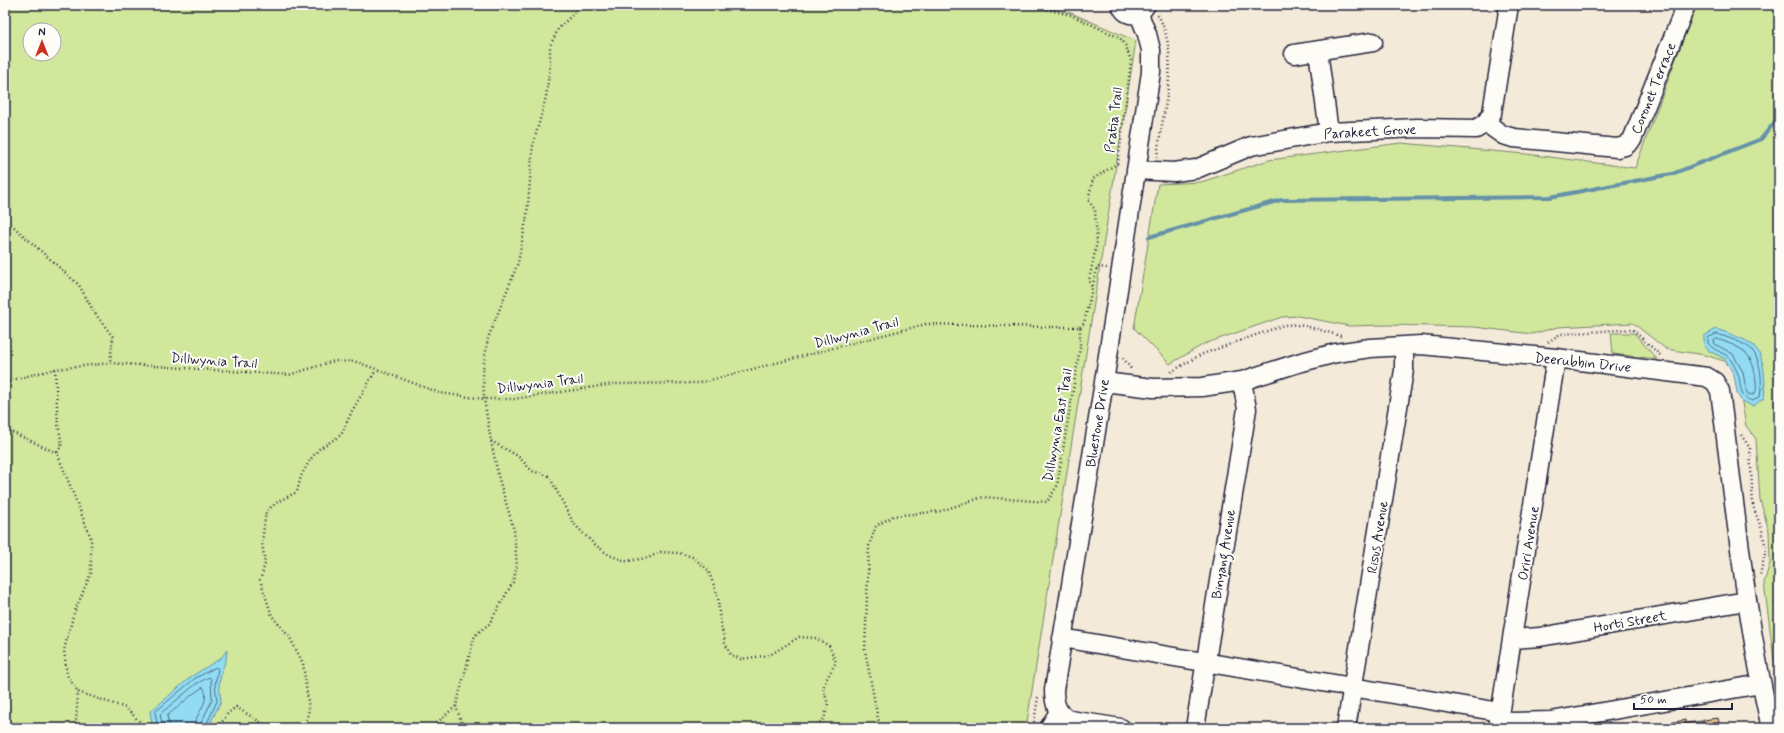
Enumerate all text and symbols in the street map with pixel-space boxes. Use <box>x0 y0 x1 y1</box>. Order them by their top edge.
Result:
north arrow <box>22 22 62 62</box>
text: N <box>38 26 46 40</box>
street label: Coronet Terrace <box>1627 40 1681 137</box>
street label: Pratia Trail <box>1101 86 1127 154</box>
street label: Parakeet Grove <box>1323 121 1417 143</box>
street label: Dillwynia Trail <box>812 313 901 353</box>
street label: Dillwynia Trail <box>170 349 258 373</box>
street label: Deerubbin Drive <box>1534 349 1632 377</box>
street label: Dillwynia East Trail <box>1039 367 1077 483</box>
street label: Dillwynia Trail <box>496 370 584 398</box>
street label: Bluestone Drive <box>1082 378 1114 469</box>
street label: Risus Avenue <box>1363 499 1393 575</box>
street label: Oriri Avenue <box>1514 505 1544 582</box>
street label: Binyang Avenue <box>1208 508 1242 601</box>
street label: Horti Street <box>1592 607 1669 637</box>
scale bar <box>1634 685 1732 711</box>
text: 50 m <box>1640 692 1667 708</box>

